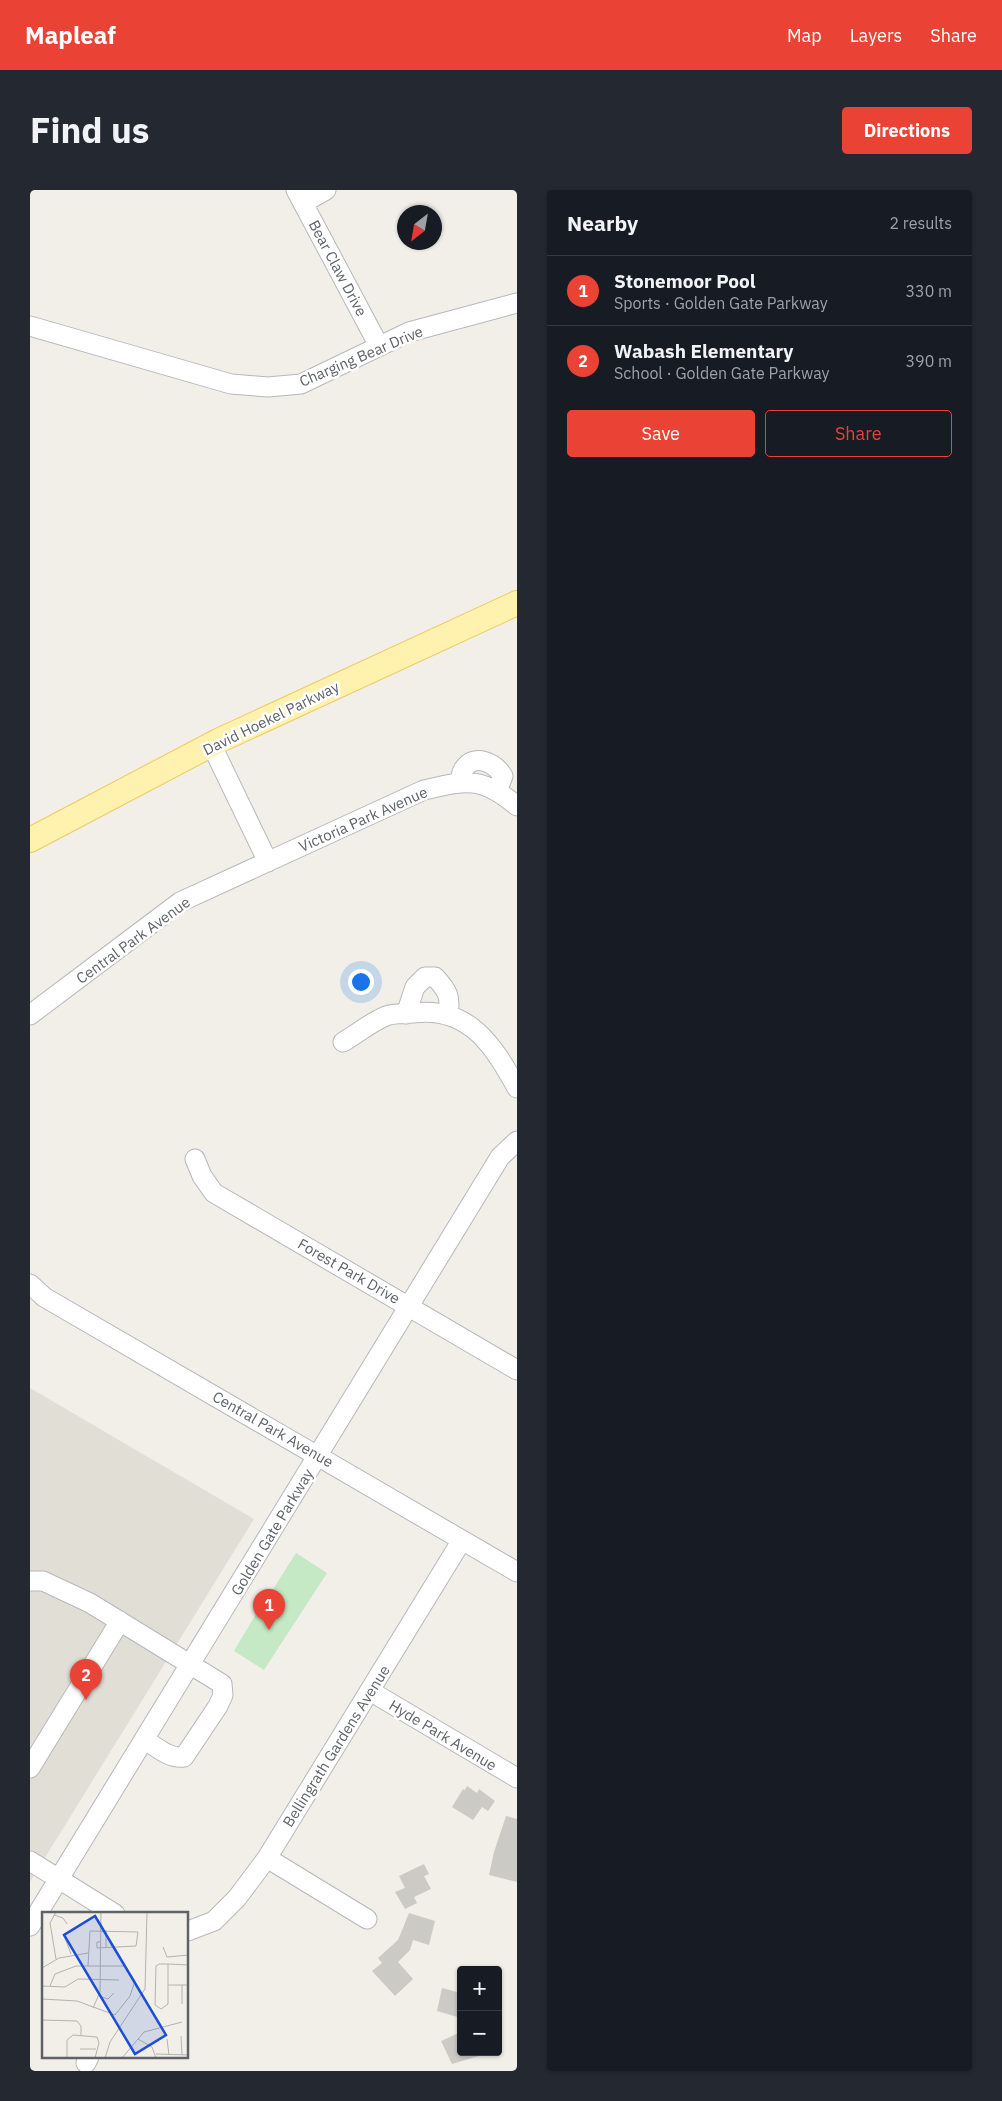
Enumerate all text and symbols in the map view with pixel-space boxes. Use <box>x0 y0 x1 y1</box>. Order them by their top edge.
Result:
text: Mapleaf <box>25 19 116 51</box>
text: Map <box>787 24 822 47</box>
text: Layers <box>850 24 902 47</box>
text: Share <box>930 24 977 47</box>
text: Find us <box>30 107 149 153</box>
button: Directions <box>842 107 972 154</box>
north arrow <box>397 205 442 250</box>
text: Nearby <box>567 209 638 237</box>
text: 2 results <box>889 213 952 233</box>
street label: Bear Claw Drive <box>305 217 371 319</box>
text: Stonemoor Pool <box>614 269 756 293</box>
text: 1 <box>578 281 588 301</box>
text: 330 m <box>905 281 952 301</box>
text: Sports · Golden Gate Parkway <box>614 293 828 313</box>
street label: Charging Bear Drive <box>296 321 426 391</box>
text: Wabash Elementary <box>614 339 793 363</box>
text: 2 <box>578 351 588 371</box>
text: 390 m <box>905 351 952 371</box>
text: School · Golden Gate Parkway <box>614 363 830 383</box>
button: Save <box>567 410 755 457</box>
button: Share <box>765 410 952 457</box>
street label: David Hoekel Parkway <box>200 677 343 759</box>
street label: Victoria Park Avenue <box>296 782 430 856</box>
street label: Central Park Avenue <box>72 892 194 988</box>
your location <box>348 969 374 995</box>
street label: Forest Park Drive <box>295 1234 403 1308</box>
street label: Central Park Avenue <box>209 1387 337 1471</box>
street label: Golden Gate Parkway <box>227 1465 318 1599</box>
pin: 1 <box>253 1589 285 1630</box>
pin: 2 <box>70 1659 102 1700</box>
street label: Bellingrath Gardens Avenue <box>278 1662 394 1830</box>
street label: Hyde Park Avenue <box>386 1695 500 1775</box>
inset map <box>42 1912 189 2058</box>
map controls <box>457 1966 502 2056</box>
button: + <box>457 1966 502 2011</box>
button: − <box>457 2011 502 2056</box>

